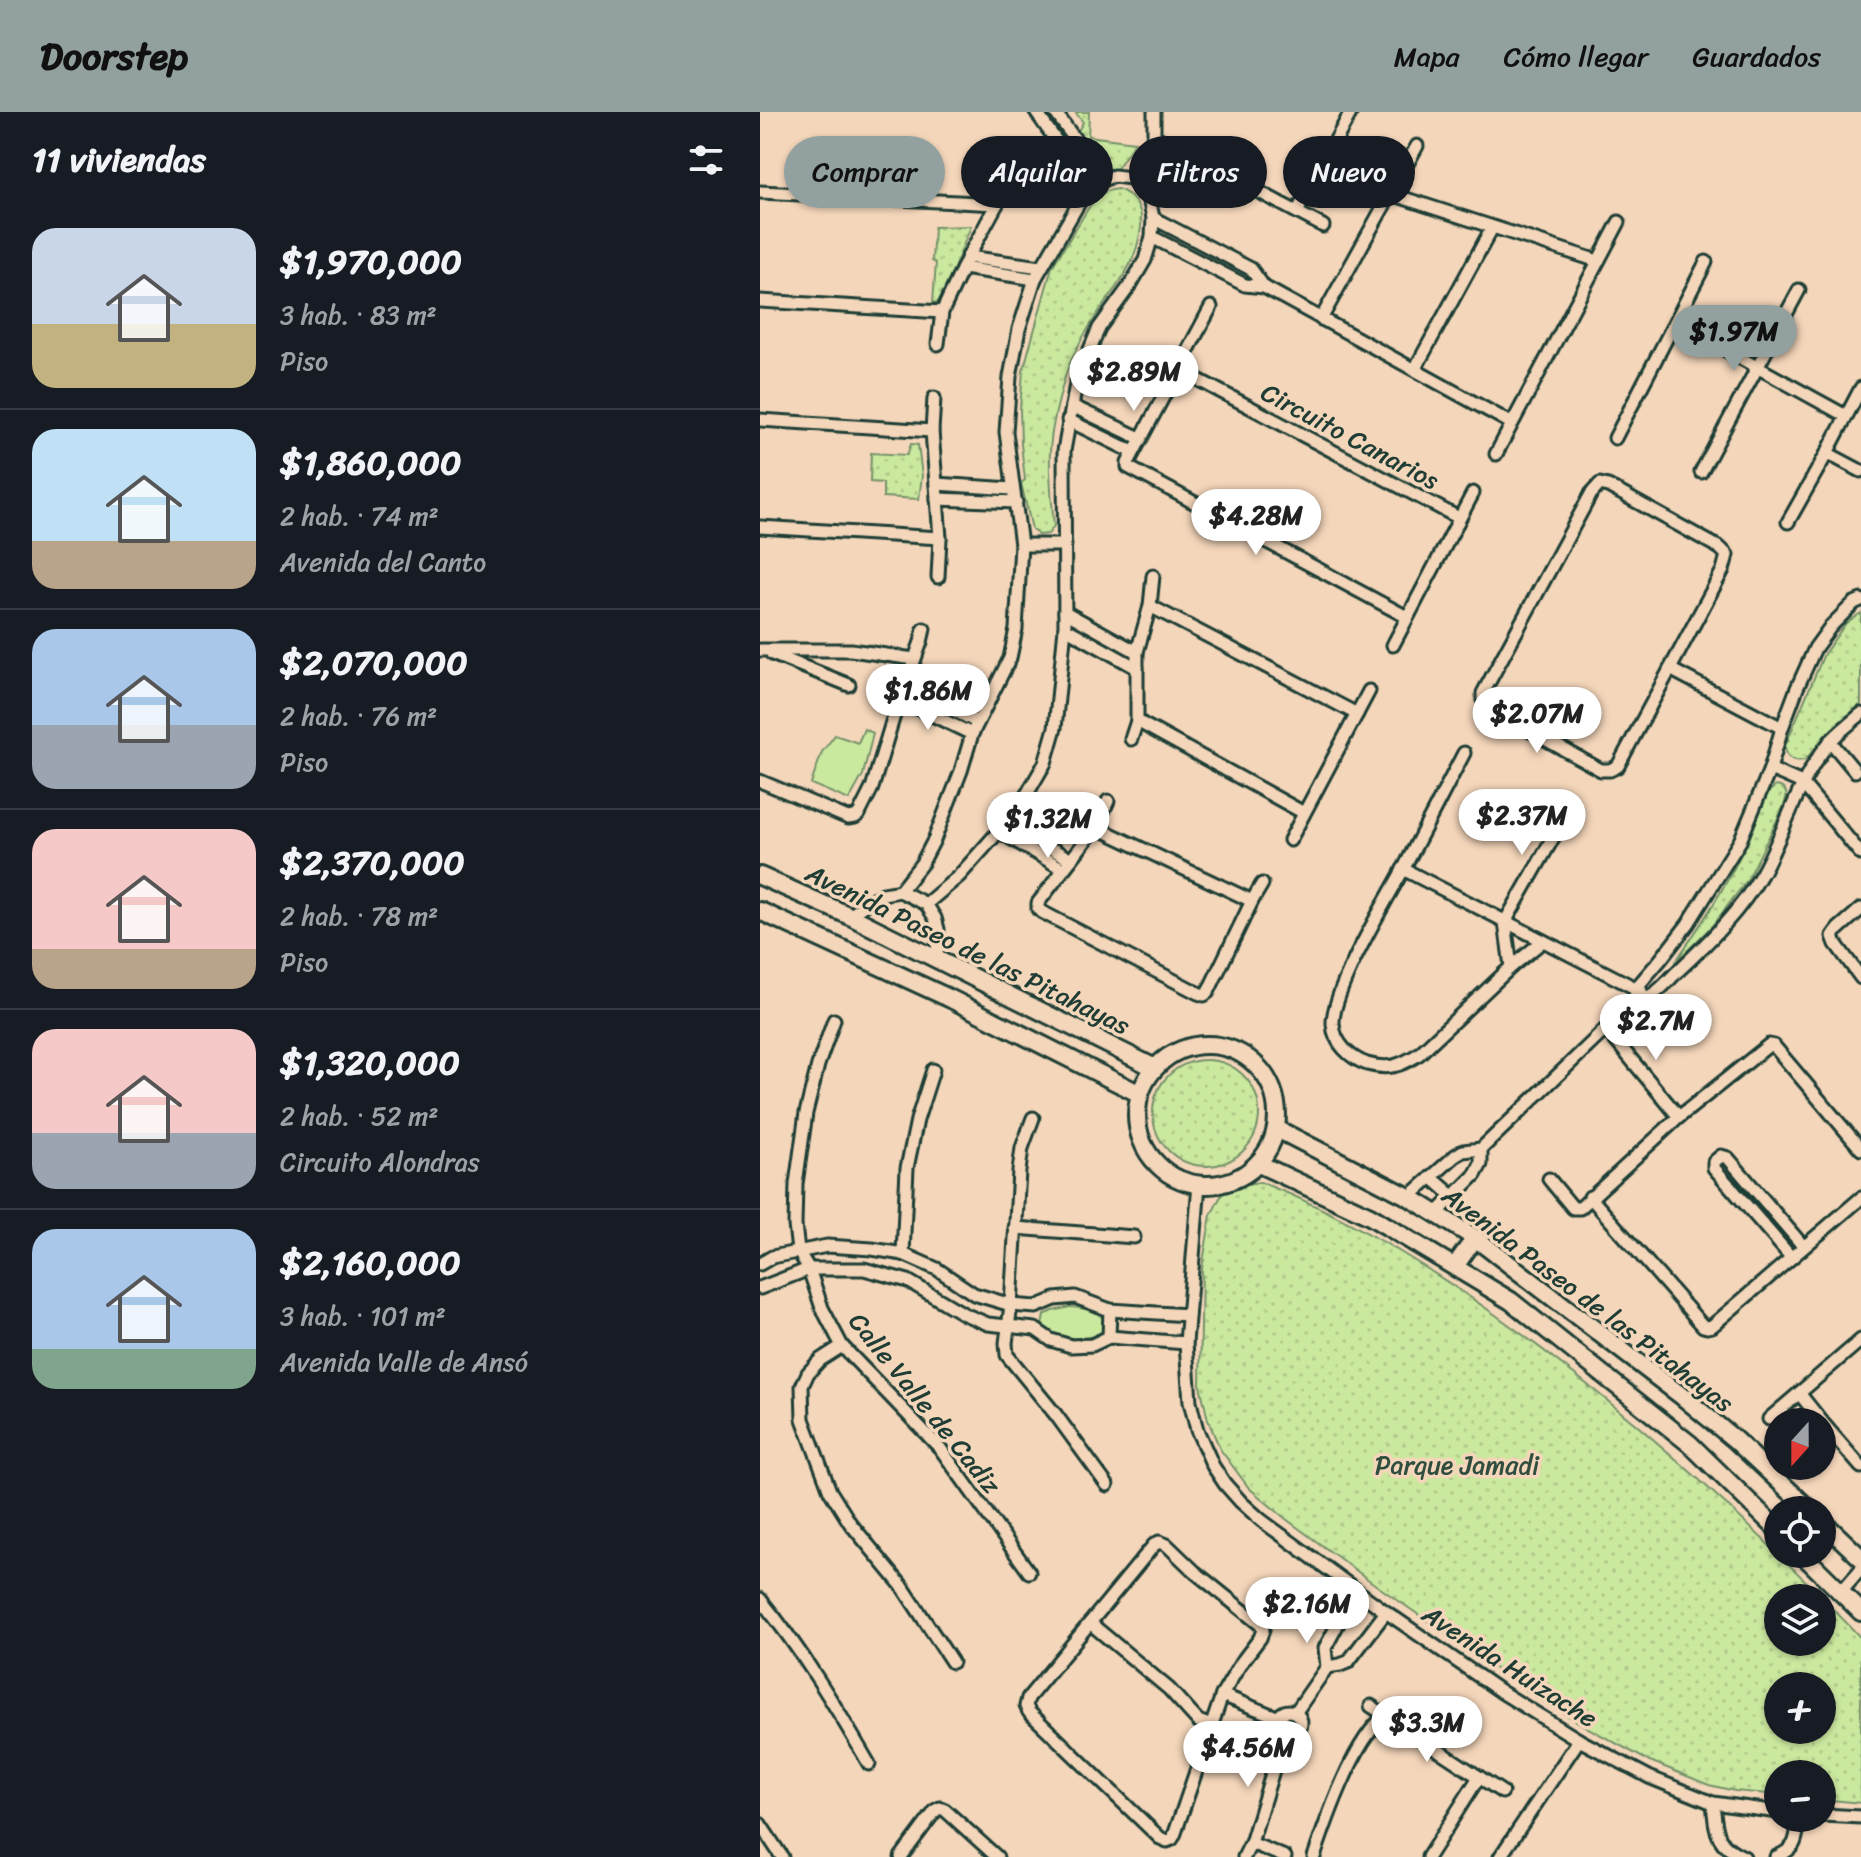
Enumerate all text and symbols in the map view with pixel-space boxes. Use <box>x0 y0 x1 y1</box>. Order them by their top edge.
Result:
text: Doorstep <box>40 23 188 90</box>
text: Mapa <box>1394 32 1460 81</box>
text: Cómo llegar <box>1504 32 1648 81</box>
text: Guardados <box>1692 32 1821 81</box>
text: 11 viviendas <box>32 130 206 190</box>
chip: Comprar <box>784 136 945 208</box>
chip: Alquilar <box>961 136 1113 208</box>
chip: Filtros <box>1129 136 1267 208</box>
chip: Nuevo <box>1283 136 1415 208</box>
icon: filters <box>684 138 728 182</box>
text: $1,970,000 <box>280 232 462 292</box>
icon: home <box>96 260 192 356</box>
text: 3 hab. · 83 m² <box>280 292 437 338</box>
pin: $1.97M <box>1669 305 1799 373</box>
text: $1.97M <box>1690 308 1778 354</box>
text: Piso <box>280 338 328 384</box>
pin: $2.89M <box>1069 345 1199 413</box>
text: $2.89M <box>1087 348 1181 394</box>
street label: Circuito Canarios <box>1252 370 1448 503</box>
text: $1,860,000 <box>280 433 462 493</box>
icon: home <box>96 461 192 557</box>
pin: $4.28M <box>1191 489 1321 557</box>
text: $4.28M <box>1209 492 1303 538</box>
text: 2 hab. · 74 m² <box>280 493 439 539</box>
text: Avenida del Canto <box>280 539 486 585</box>
text: $2,070,000 <box>280 633 468 693</box>
icon: home <box>96 661 192 757</box>
pin: $1.86M <box>863 664 993 732</box>
text: $1.86M <box>884 667 972 713</box>
pin: $2.07M <box>1472 687 1602 755</box>
text: $2.07M <box>1491 690 1583 736</box>
text: 2 hab. · 76 m² <box>280 693 437 739</box>
text: Piso <box>280 739 328 785</box>
pin: $2.37M <box>1457 789 1587 857</box>
pin: $1.32M <box>983 792 1113 860</box>
text: $2.37M <box>1477 792 1567 838</box>
text: $1.32M <box>1005 795 1092 841</box>
text: $2,370,000 <box>280 833 465 893</box>
street label: Avenida Paseo de las Pitahayas <box>797 850 1138 1048</box>
icon: home <box>96 861 192 957</box>
text: 2 hab. · 78 m² <box>280 893 438 939</box>
text: Piso <box>280 939 328 985</box>
pin: $2.7M <box>1600 994 1712 1062</box>
text: $2.7M <box>1618 997 1694 1043</box>
text: $1,320,000 <box>280 1033 460 1093</box>
icon: home <box>96 1061 192 1157</box>
text: 2 hab. · 52 m² <box>280 1093 439 1139</box>
text: Circuito Alondras <box>280 1139 480 1185</box>
street label: Avenida Paseo de las Pitahayas <box>1431 1173 1744 1425</box>
text: $2,160,000 <box>280 1233 461 1293</box>
icon: home <box>96 1261 192 1357</box>
text: 3 hab. · 101 m² <box>280 1293 446 1339</box>
street label: Calle Valle de Cadiz <box>837 1301 1014 1505</box>
text: Avenida Valle de Ansó <box>280 1339 528 1385</box>
north arrow <box>1764 1408 1836 1480</box>
map controls <box>1764 1408 1836 1832</box>
park label: Parque Jamadi <box>1375 1442 1540 1488</box>
button: locate <box>1764 1496 1836 1568</box>
pin: $2.16M <box>1242 1577 1372 1645</box>
text: $2.16M <box>1263 1580 1351 1626</box>
button: layers <box>1764 1584 1836 1656</box>
street label: Avenida Huizache <box>1412 1591 1607 1740</box>
button: + <box>1764 1672 1836 1744</box>
pin: $3.3M <box>1371 1696 1483 1764</box>
text: $3.3M <box>1389 1699 1465 1745</box>
pin: $4.56M <box>1183 1721 1313 1789</box>
text: $4.56M <box>1201 1724 1295 1770</box>
button: − <box>1764 1760 1836 1832</box>

